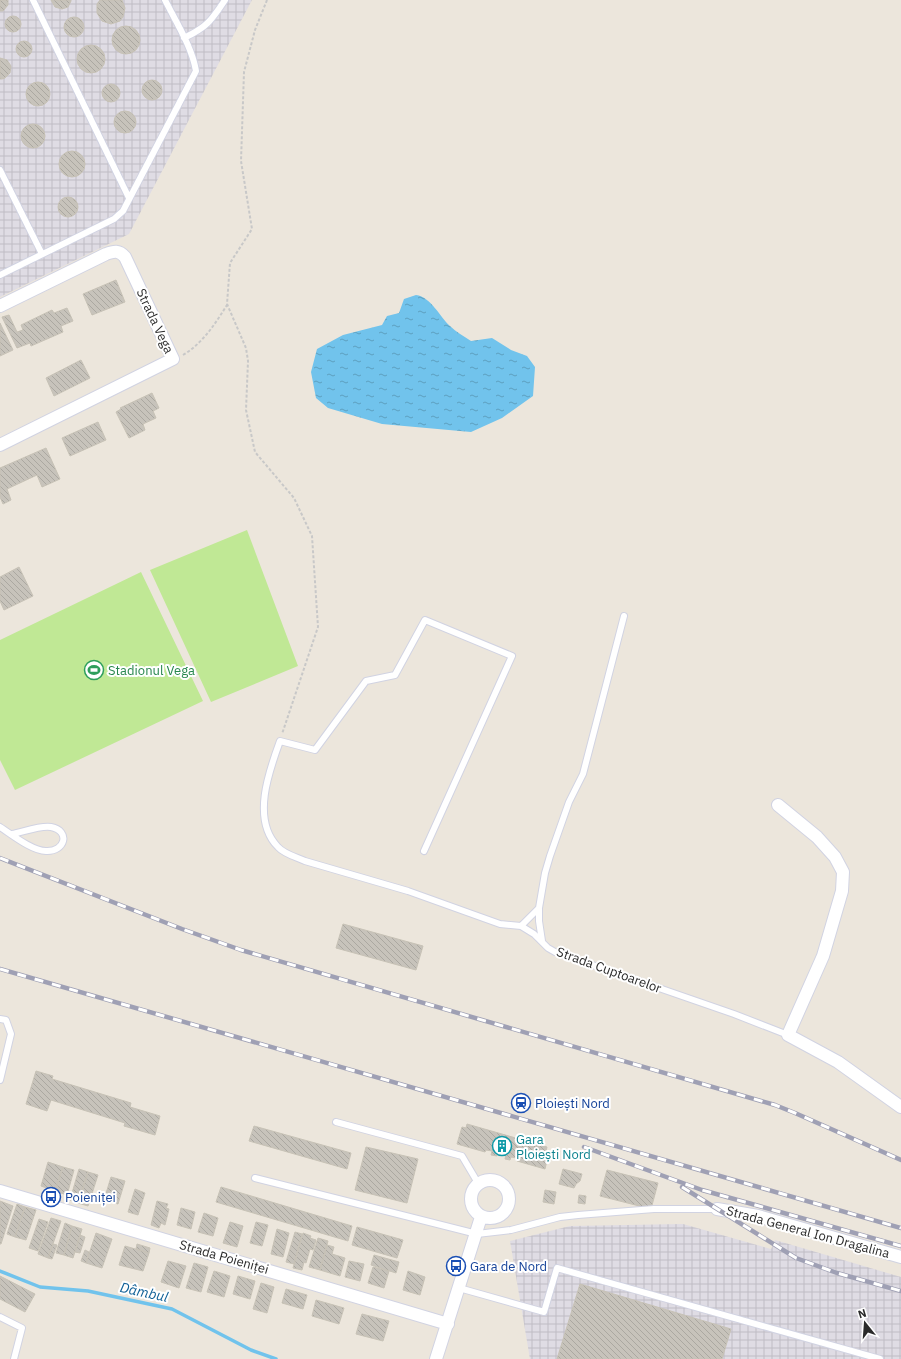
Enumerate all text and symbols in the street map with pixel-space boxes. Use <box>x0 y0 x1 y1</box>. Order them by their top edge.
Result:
street label: Strada Vega <box>133 286 177 356</box>
sports icon: Stadionul Vega <box>83 659 105 681</box>
place label: Stadionul Vega <box>108 662 195 679</box>
street label: Strada Cuptoarelor <box>554 943 664 997</box>
station icon: Ploiești Nord <box>510 1092 532 1114</box>
place label: Ploiești Nord <box>535 1095 610 1112</box>
place label: Gara Ploiești Nord <box>516 1131 591 1163</box>
building icon: Gara Ploiești Nord <box>491 1135 513 1157</box>
bus stop icon: Poieniței <box>40 1186 62 1208</box>
place label: Poieniței <box>65 1189 116 1206</box>
street label: Strada General Ion Dragalina <box>724 1202 892 1262</box>
street label: Strada Poieniței <box>177 1236 271 1278</box>
bus stop icon: Gara de Nord <box>445 1255 467 1277</box>
place label: Gara de Nord <box>470 1258 547 1275</box>
water label: Dâmbul <box>118 1278 170 1306</box>
north arrow <box>845 1303 885 1343</box>
text: N <box>856 1306 868 1321</box>

